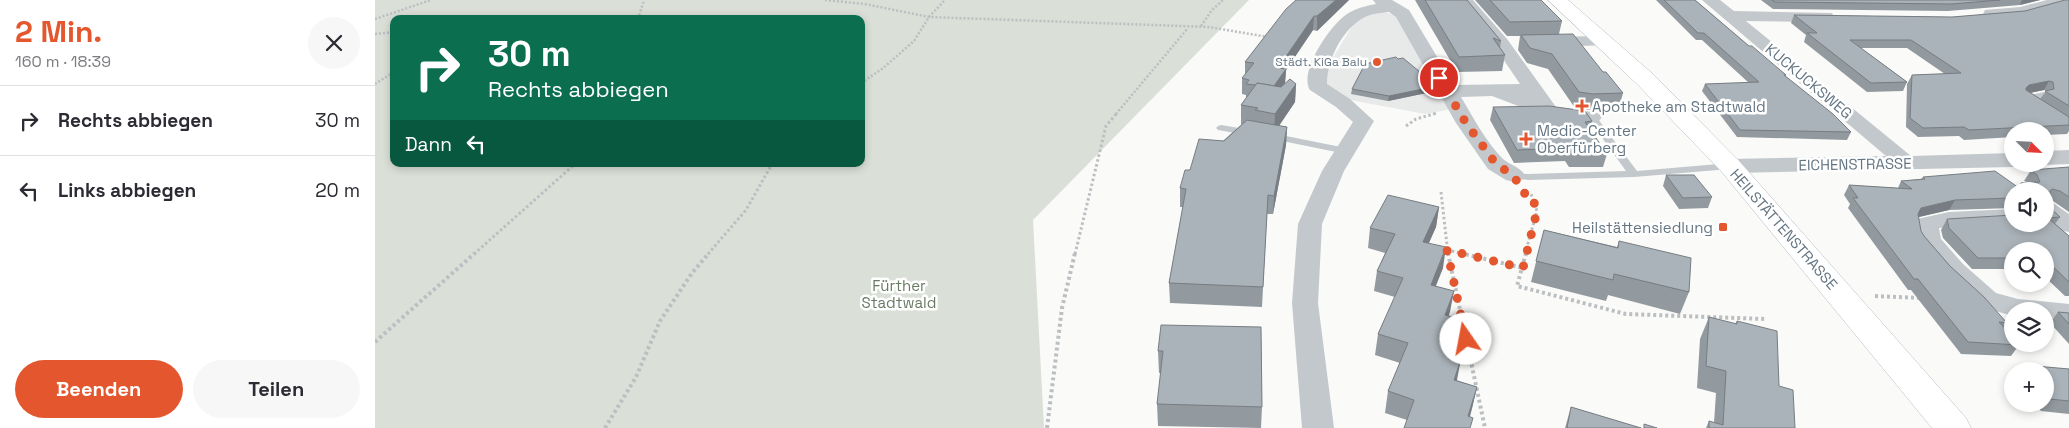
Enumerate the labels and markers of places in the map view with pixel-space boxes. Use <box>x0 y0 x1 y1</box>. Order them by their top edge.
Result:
place label: Städt. KiGa Balu <box>1275 54 1367 70</box>
marker: Städt. KiGa Balu <box>1371 56 1383 68</box>
pin <box>1418 57 1460 99</box>
place label: Apotheke am Stadtwald <box>1592 97 1766 116</box>
marker: Apotheke am Stadtwald <box>1576 100 1588 112</box>
place label: Medic-Center Oberfürberg <box>1537 121 1637 157</box>
marker: Medic-Center Oberfürberg <box>1519 132 1533 146</box>
place label: Heilstättensiedlung <box>1572 218 1713 237</box>
marker: Heilstättensiedlung <box>1717 221 1729 233</box>

